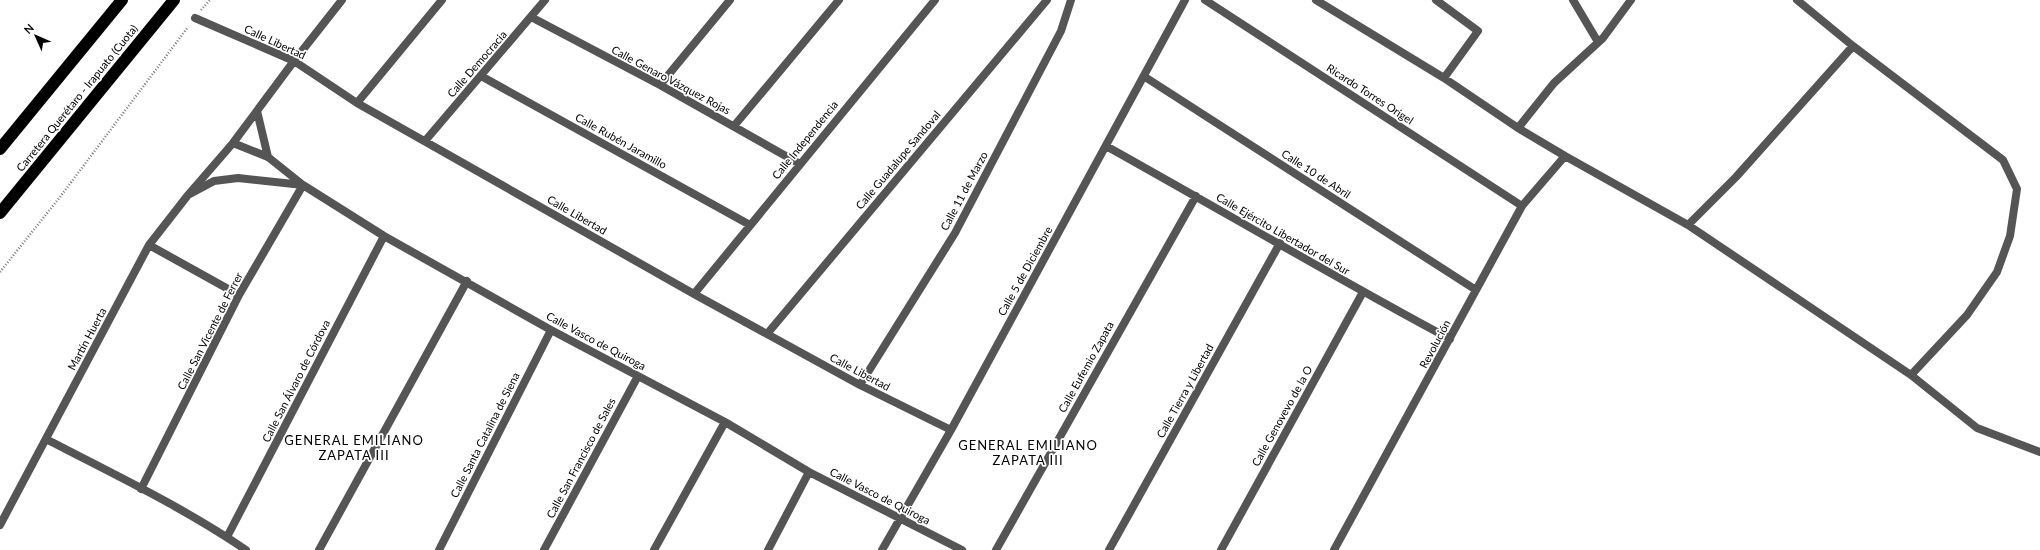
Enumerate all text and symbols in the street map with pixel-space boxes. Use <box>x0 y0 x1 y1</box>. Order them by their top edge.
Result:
north arrow <box>16 16 56 56</box>
text: N <box>21 21 36 36</box>
street label: Carretera Querétaro - Irapuato (Cuota) <box>13 22 140 174</box>
street label: Calle Libertad <box>242 22 308 61</box>
street label: Calle Democracia <box>444 28 509 100</box>
street label: Calle Genaro Vázquez Rojas <box>609 43 733 117</box>
street label: Ricardo Torres Origel <box>1324 61 1416 126</box>
street label: Calle Independencia <box>769 98 840 182</box>
street label: Calle Guadalupe Sandoval <box>853 108 943 212</box>
street label: Calle Rubén Jaramillo <box>573 110 669 171</box>
street label: Calle 10 de Abril <box>1279 146 1353 201</box>
street label: Calle 11 de Marzo <box>937 149 990 233</box>
street label: Calle Ejército Libertador del Sur <box>1214 190 1352 277</box>
street label: Calle Libertad <box>545 192 609 237</box>
street label: Calle 5 de Diciembre <box>995 224 1055 318</box>
street label: Calle San Vicente de Ferrer <box>174 270 245 392</box>
street label: Martín Huerta <box>65 305 108 372</box>
street label: Calle Vasco de Quiroga <box>544 309 648 372</box>
street label: Calle San Álvaro de Córdova <box>259 317 332 444</box>
street label: Revolución <box>1416 317 1453 370</box>
street label: Calle Eufemio Zapata <box>1055 319 1116 415</box>
street label: Calle Tierra y Libertad <box>1153 342 1216 440</box>
street label: Calle Libertad <box>828 350 893 393</box>
street label: Calle Genovevo de la O <box>1249 363 1315 468</box>
street label: Calle Santa Catalina de Siena <box>447 370 522 500</box>
street label: Calle San Francisco de Sales <box>543 395 618 520</box>
district label: GENERAL EMILIANO ZAPATA III <box>284 432 424 463</box>
district label: GENERAL EMILIANO ZAPATA III <box>958 437 1098 468</box>
street label: Calle Vasco de Quiroga <box>828 465 933 526</box>

